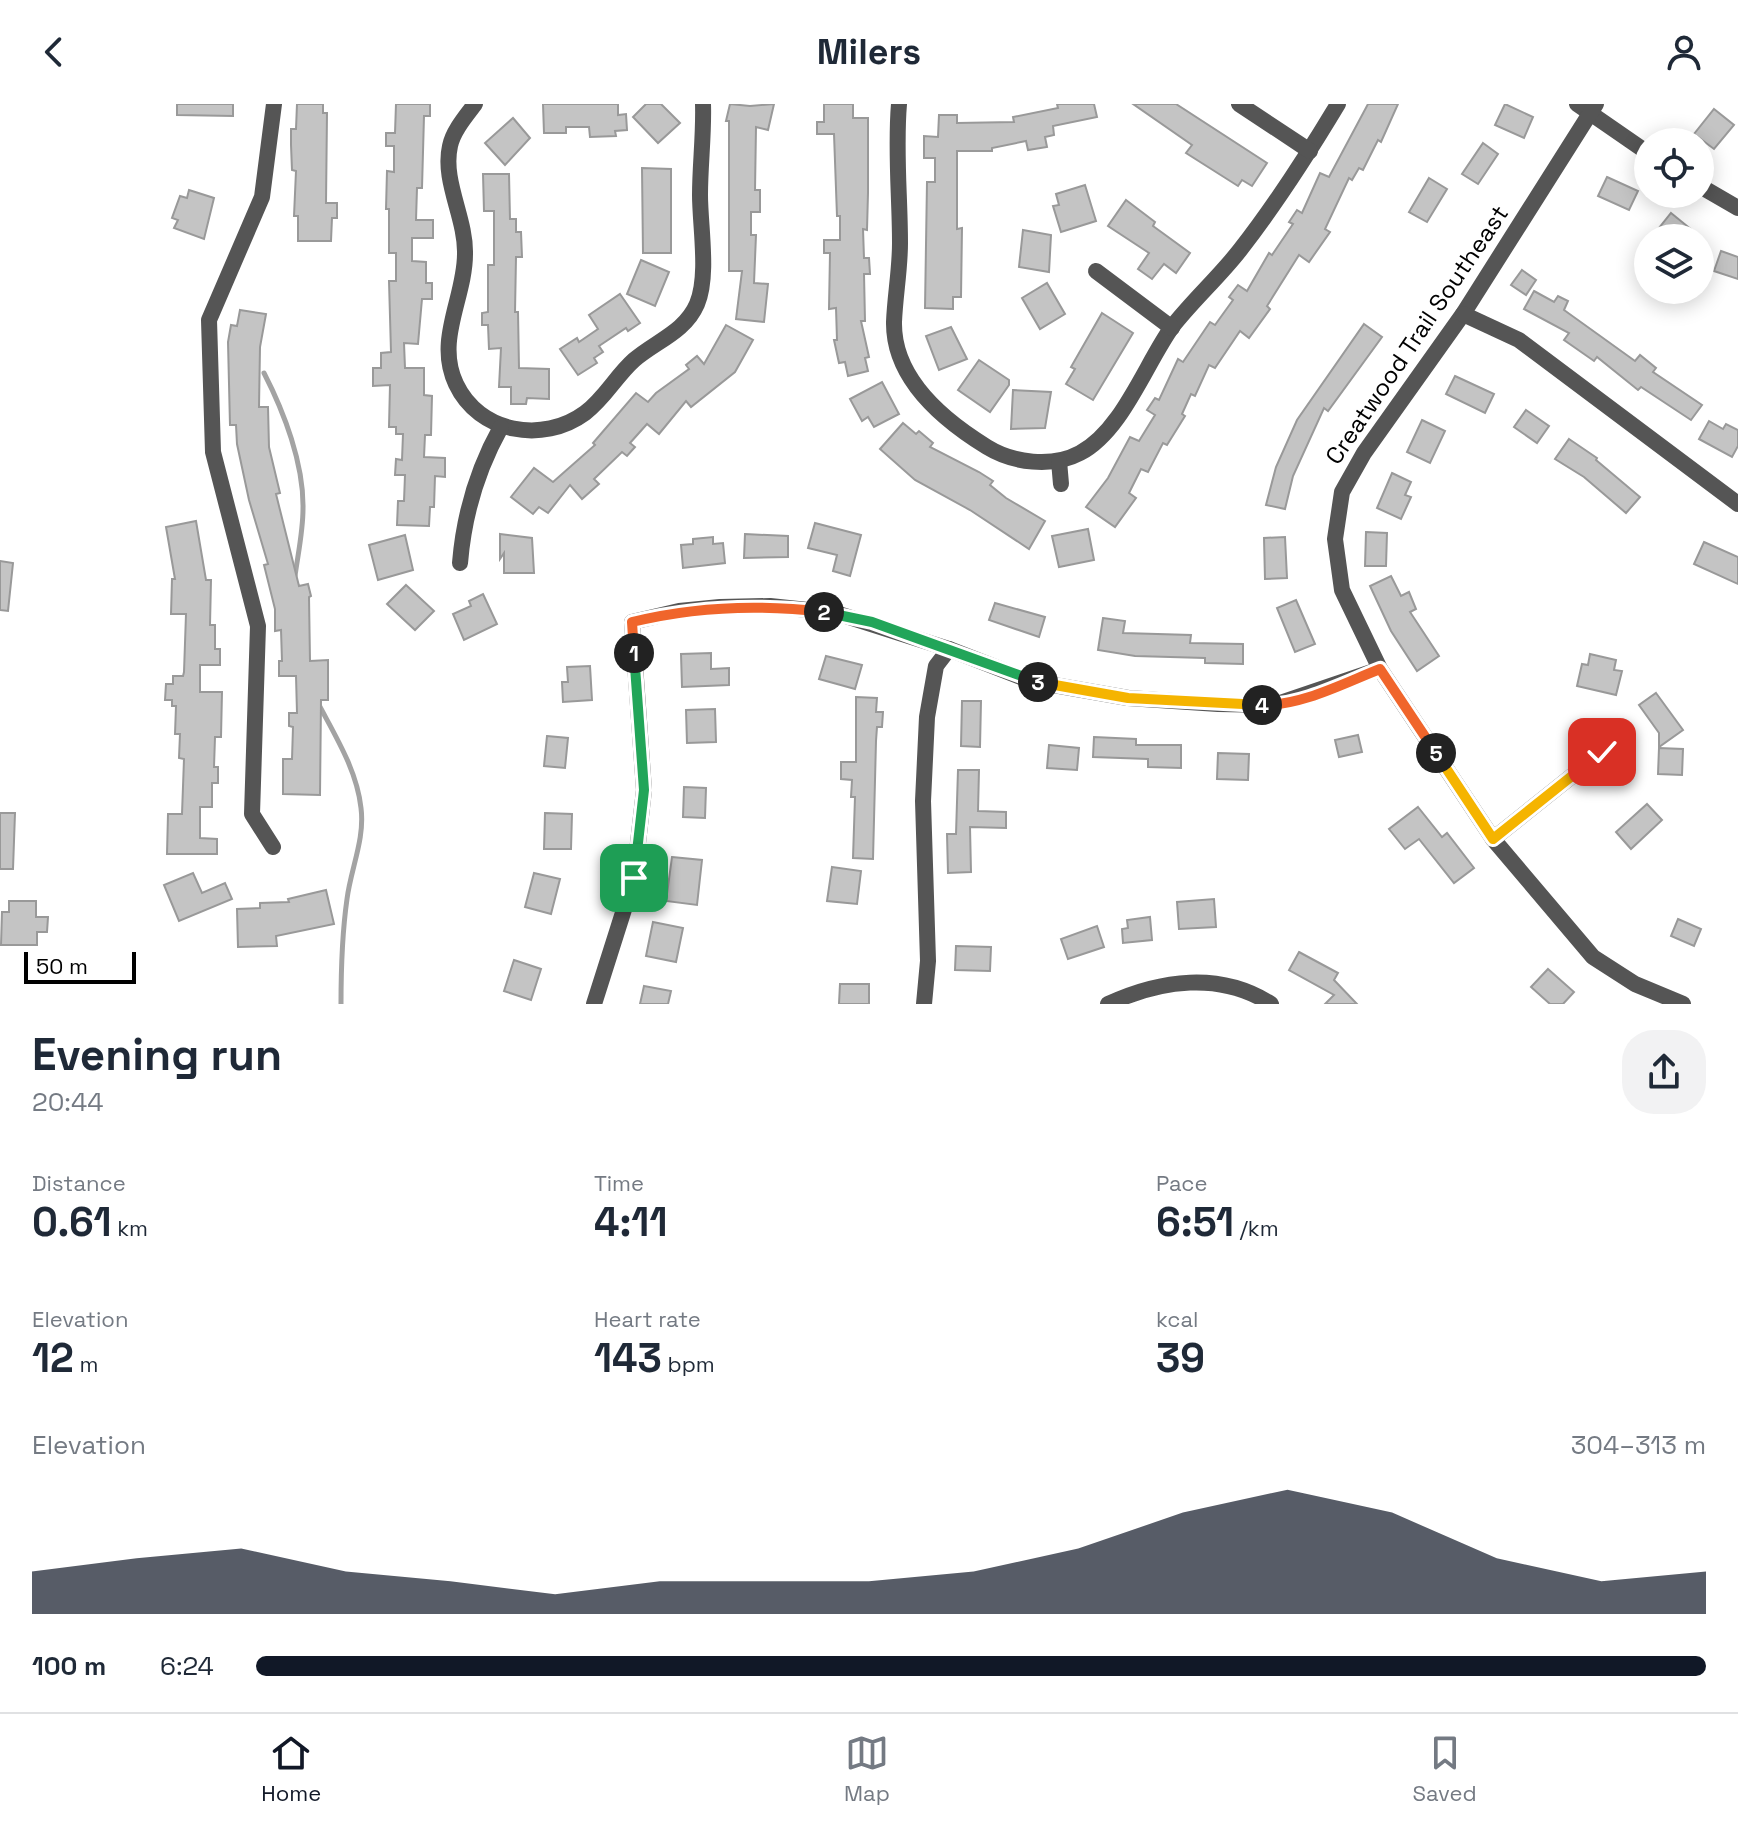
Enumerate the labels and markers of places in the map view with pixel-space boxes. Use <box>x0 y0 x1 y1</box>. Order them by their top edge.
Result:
pin: 2 <box>804 592 844 632</box>
pin: 1 <box>614 633 654 673</box>
pin: 3 <box>1018 662 1058 702</box>
pin: 4 <box>1242 685 1282 725</box>
pin <box>1568 718 1636 786</box>
pin: 5 <box>1416 733 1456 773</box>
pin <box>600 844 668 912</box>

